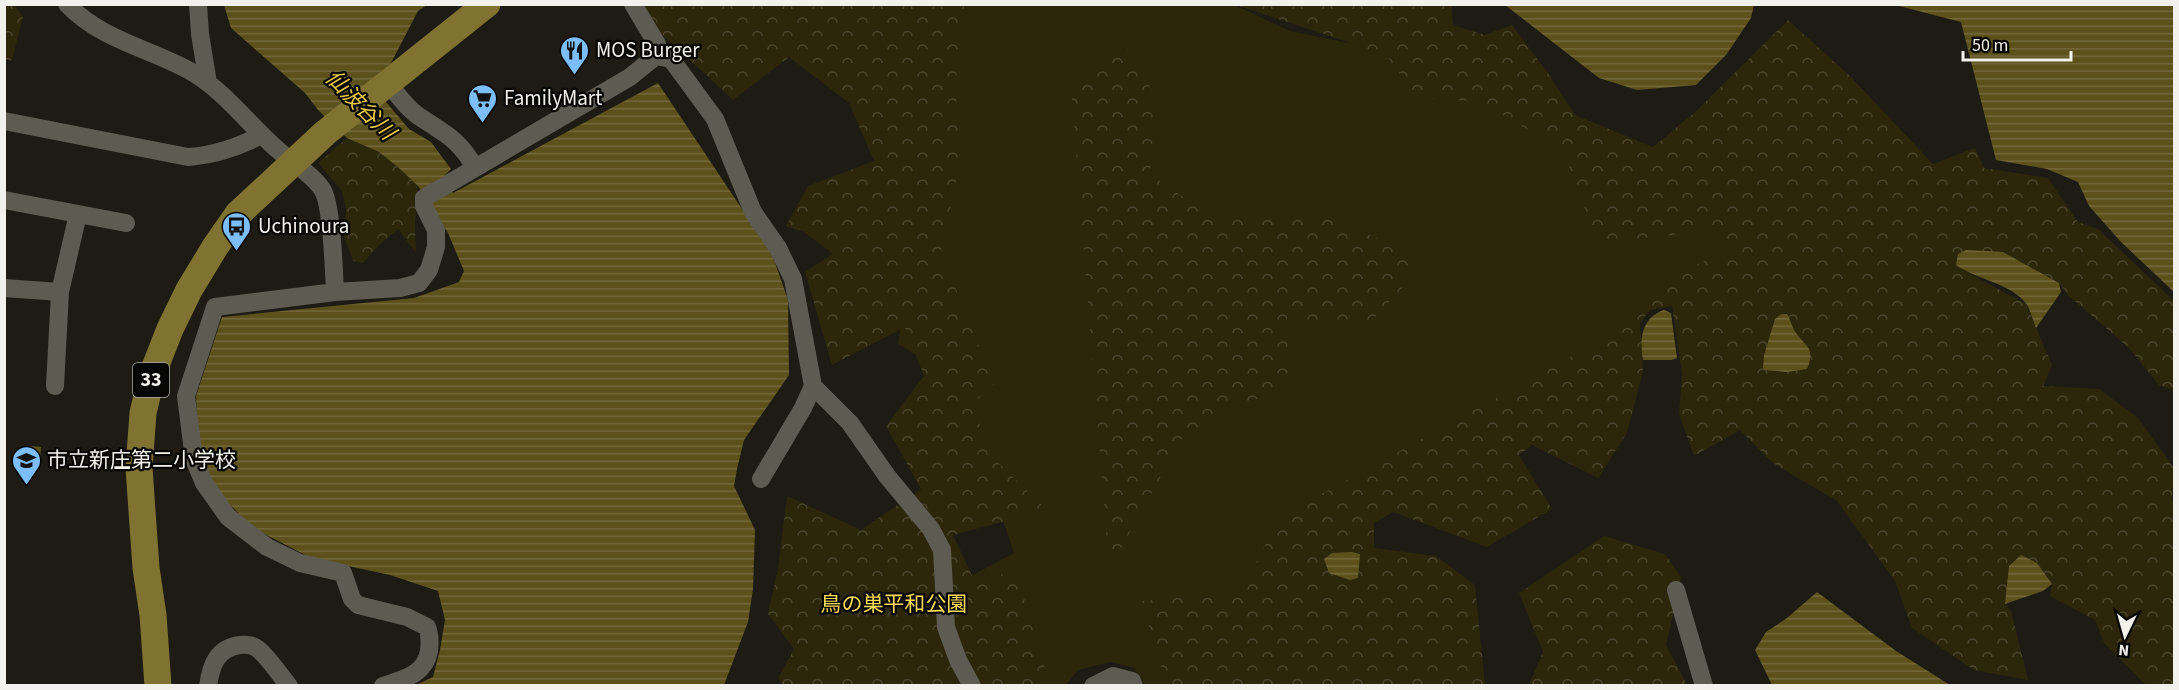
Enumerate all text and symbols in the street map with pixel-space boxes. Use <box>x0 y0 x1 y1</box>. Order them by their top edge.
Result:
scale bar <box>1963 24 2071 62</box>
text: 50 m <box>1972 33 2008 58</box>
restaurant icon: MOS Burger <box>559 34 591 76</box>
place label: MOS Burger <box>596 35 700 65</box>
water label: 仙波谷川 <box>318 63 404 149</box>
supermarket icon: FamilyMart <box>467 82 499 124</box>
place label: FamilyMart <box>504 83 602 113</box>
bus stop icon: Uchinoura <box>221 210 253 252</box>
place label: Uchinoura <box>258 211 349 241</box>
road number: 33 <box>133 363 169 397</box>
school or university icon: 市立新庄第二小学校 <box>10 444 42 486</box>
place label: 市立新庄第二小学校 <box>47 445 236 475</box>
park label: 鳥の巣平和公園 <box>821 589 968 619</box>
north arrow <box>2095 606 2155 666</box>
text: N <box>2118 639 2130 661</box>

